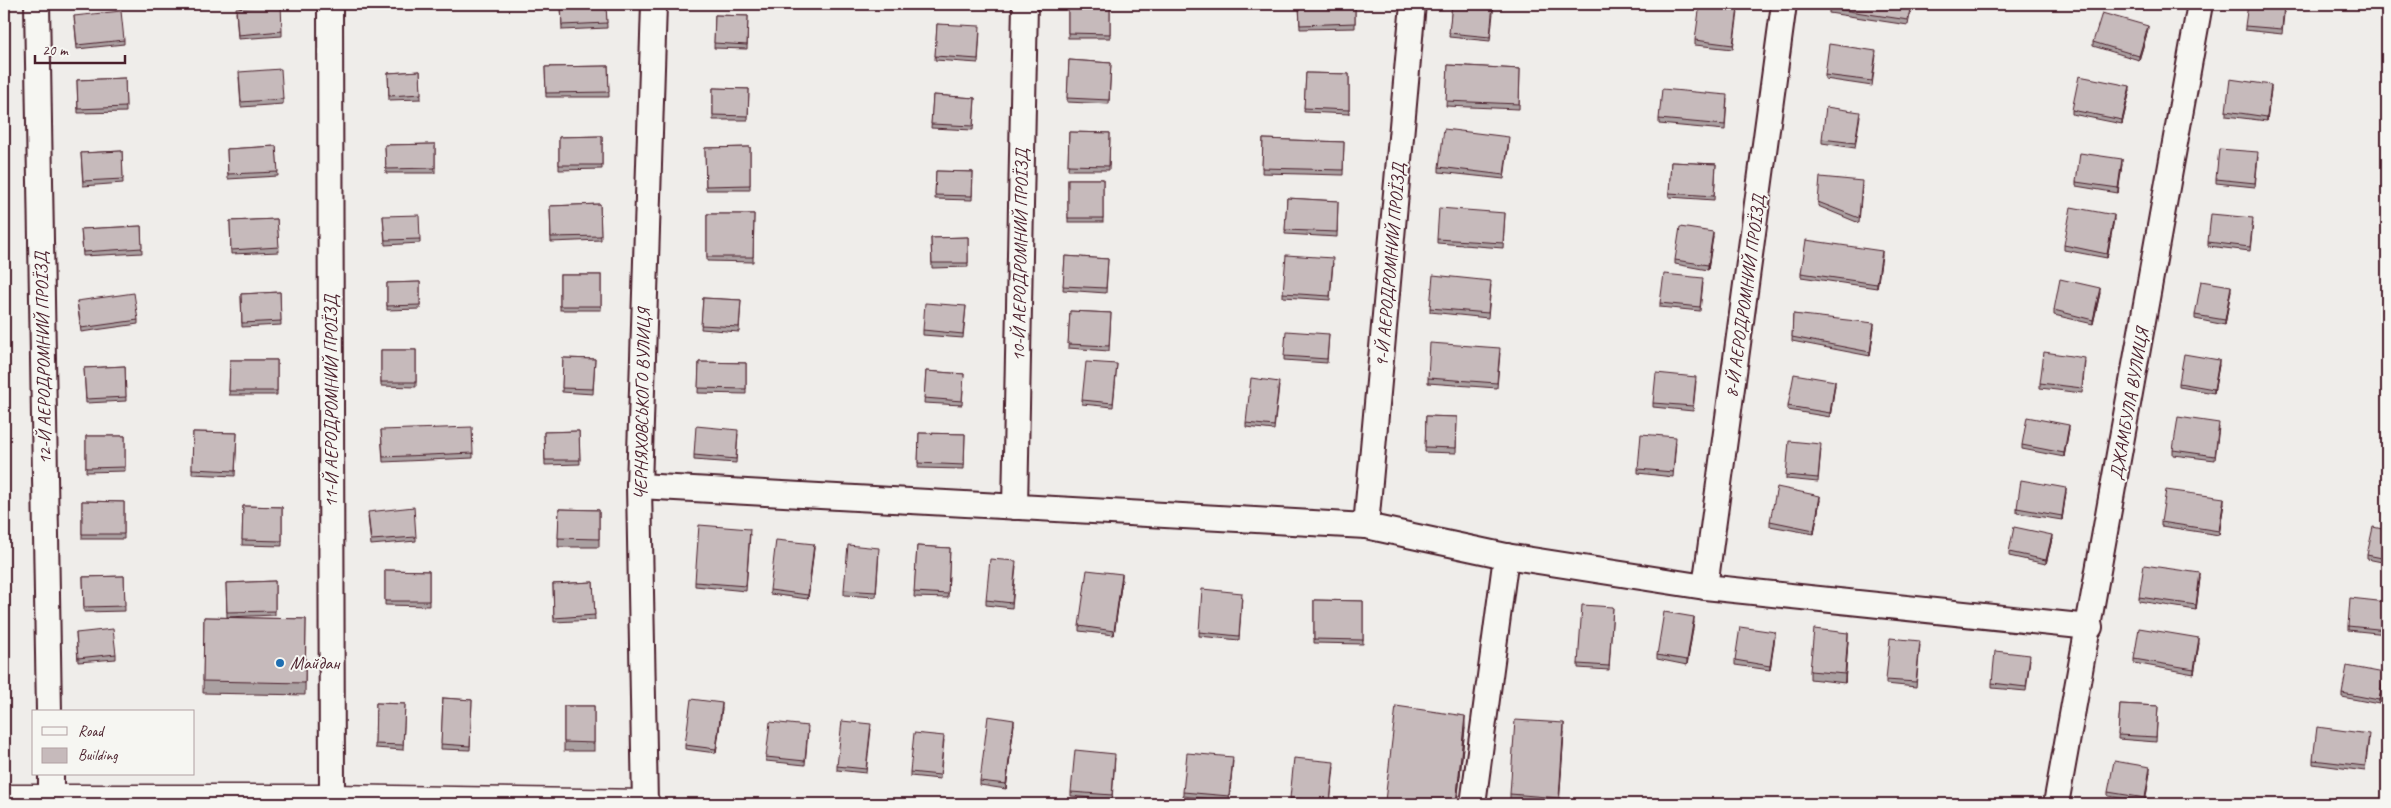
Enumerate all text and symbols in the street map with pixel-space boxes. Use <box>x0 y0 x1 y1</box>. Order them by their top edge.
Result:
scale bar <box>35 32 125 64</box>
text: 20 m <box>42 41 69 60</box>
street label: 10-Й АЕРОДРОМНИЙ ПРОЇЗД <box>1007 147 1033 362</box>
street label: 9-Й АЕРОДРОМНИЙ ПРОЇЗД <box>1370 161 1410 368</box>
street label: 8-Й АЕРОДРОМНИЙ ПРОЇЗД <box>1720 192 1770 399</box>
street label: 12-Й АЕРОДРОМНИЙ ПРОЇЗД <box>30 250 56 465</box>
street label: 11-Й АЕРОДРОМНИЙ ПРОЇЗД <box>320 294 342 507</box>
street label: ЧЕРНЯХОВСЬКОГО ВУЛИЦЯ <box>629 305 655 500</box>
street label: ДЖАМБУЛА ВУЛИЦЯ <box>2105 324 2154 482</box>
place label: Майдан <box>290 652 341 674</box>
marker: Майдан <box>274 657 286 669</box>
legend <box>32 710 195 776</box>
text: Road <box>78 722 105 741</box>
text: Building <box>78 746 118 765</box>

